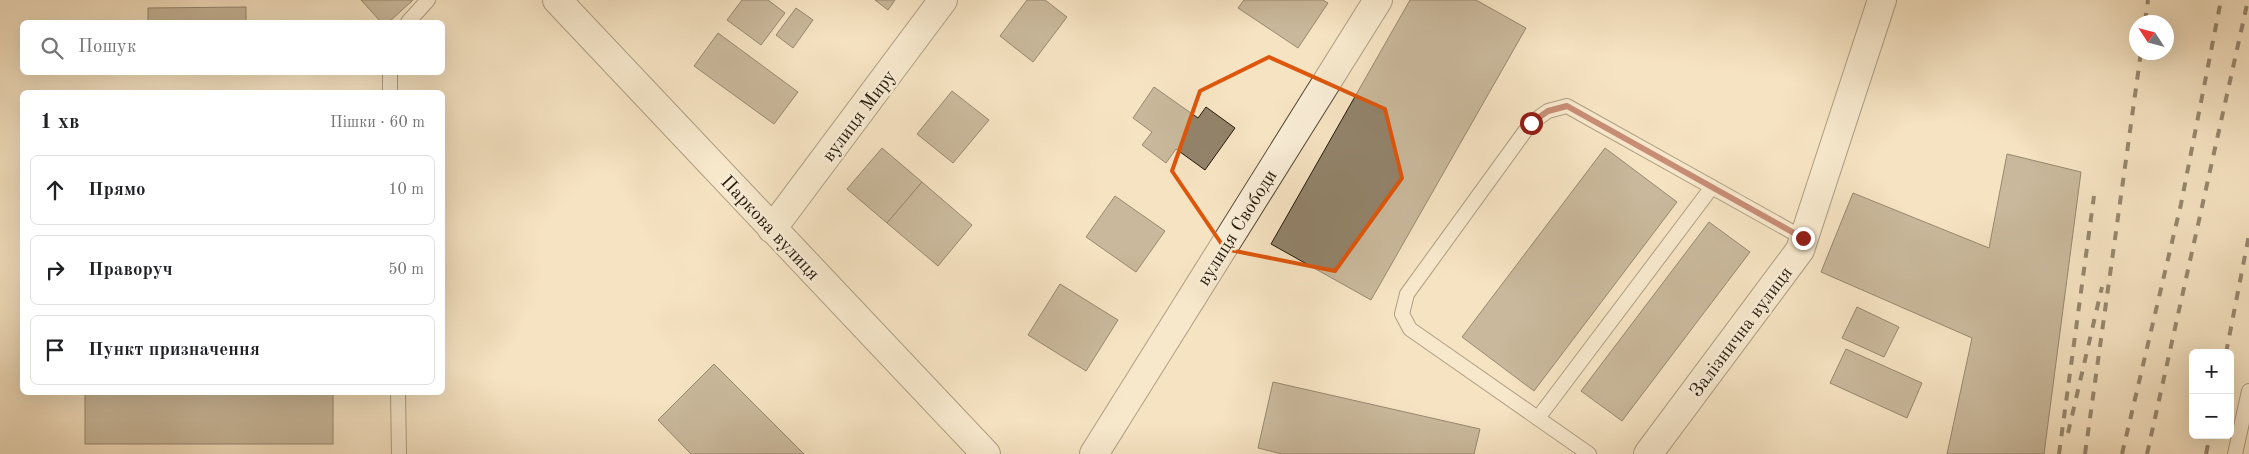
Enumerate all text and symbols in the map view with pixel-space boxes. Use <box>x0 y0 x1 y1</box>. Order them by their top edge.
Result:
north arrow <box>2129 15 2174 60</box>
search box <box>20 20 445 75</box>
icon: search <box>38 34 66 62</box>
text: Пошук <box>78 38 136 57</box>
street label: вулиця Миру <box>820 67 900 166</box>
text: 1 хв <box>40 112 79 133</box>
route start <box>1520 112 1543 135</box>
text: Пішки · 60 m <box>330 115 425 131</box>
street label: вулиця Свободи <box>1195 167 1281 290</box>
street label: Паркова вулиця <box>716 173 822 285</box>
icon: ahead <box>41 176 69 204</box>
text: Прямо <box>88 181 146 200</box>
text: 10 m <box>388 182 424 198</box>
route end <box>1792 227 1815 250</box>
icon: right <box>41 256 69 284</box>
text: Праворуч <box>88 261 173 280</box>
text: 50 m <box>388 262 424 278</box>
street label: Залізнична вулиця <box>1687 264 1797 401</box>
icon: arrive <box>41 336 69 364</box>
text: Пункт призначення <box>88 341 260 360</box>
map controls <box>2189 349 2234 439</box>
button: + <box>2189 349 2234 394</box>
button: − <box>2189 394 2234 439</box>

